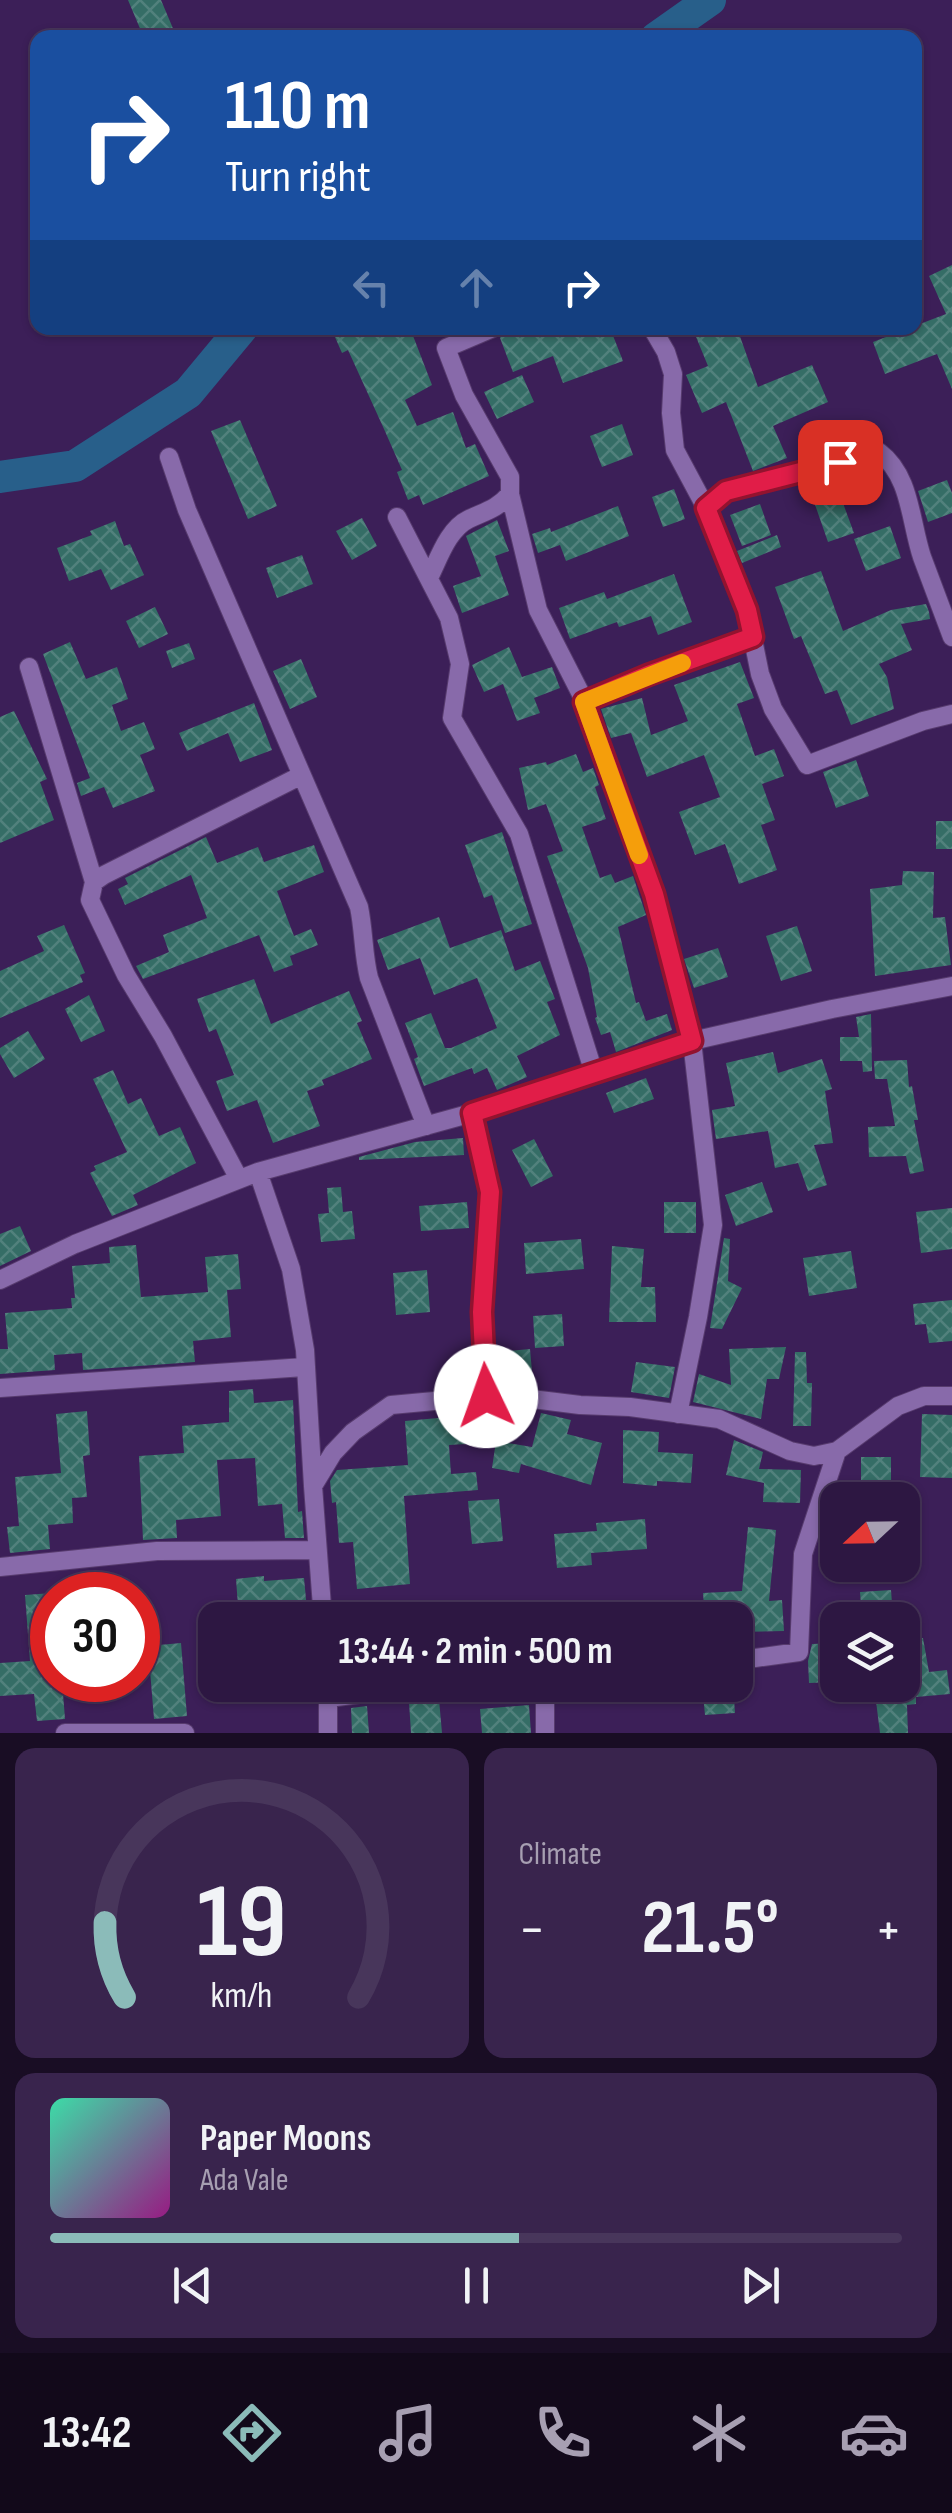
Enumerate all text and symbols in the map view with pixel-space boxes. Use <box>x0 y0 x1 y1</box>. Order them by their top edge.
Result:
text: 110 m <box>225 65 371 149</box>
icon: right <box>60 70 190 200</box>
text: Turn right <box>225 150 371 205</box>
icon: left <box>344 260 399 315</box>
icon: ahead <box>449 260 504 315</box>
icon: right <box>554 260 609 315</box>
pin <box>798 420 883 505</box>
icon: arrive <box>813 435 868 490</box>
position arrow <box>434 1344 538 1448</box>
north arrow <box>820 1482 920 1582</box>
map controls <box>820 1482 920 1702</box>
speed limit sign: 30 <box>30 1572 160 1702</box>
button: layers <box>820 1602 920 1702</box>
text: 13:44 · 2 min · 500 m <box>338 1629 613 1674</box>
text: Climate <box>519 1835 602 1874</box>
text: 19 <box>197 1861 287 1986</box>
text: 21.5° <box>641 1884 779 1975</box>
text: − <box>519 1897 545 1964</box>
text: + <box>875 1897 902 1964</box>
text: km/h <box>211 1975 273 2018</box>
text: Paper Moons <box>200 2116 371 2161</box>
text: Ada Vale <box>200 2161 289 2200</box>
icon: previous <box>165 2258 220 2313</box>
icon: pause <box>449 2258 504 2313</box>
icon: next <box>733 2258 788 2313</box>
icon: directions <box>217 2398 287 2468</box>
icon: music <box>373 2398 443 2468</box>
icon: phone <box>528 2398 598 2468</box>
icon: climate <box>684 2398 754 2468</box>
icon: car <box>839 2398 909 2468</box>
text: 13:42 <box>43 2406 131 2461</box>

